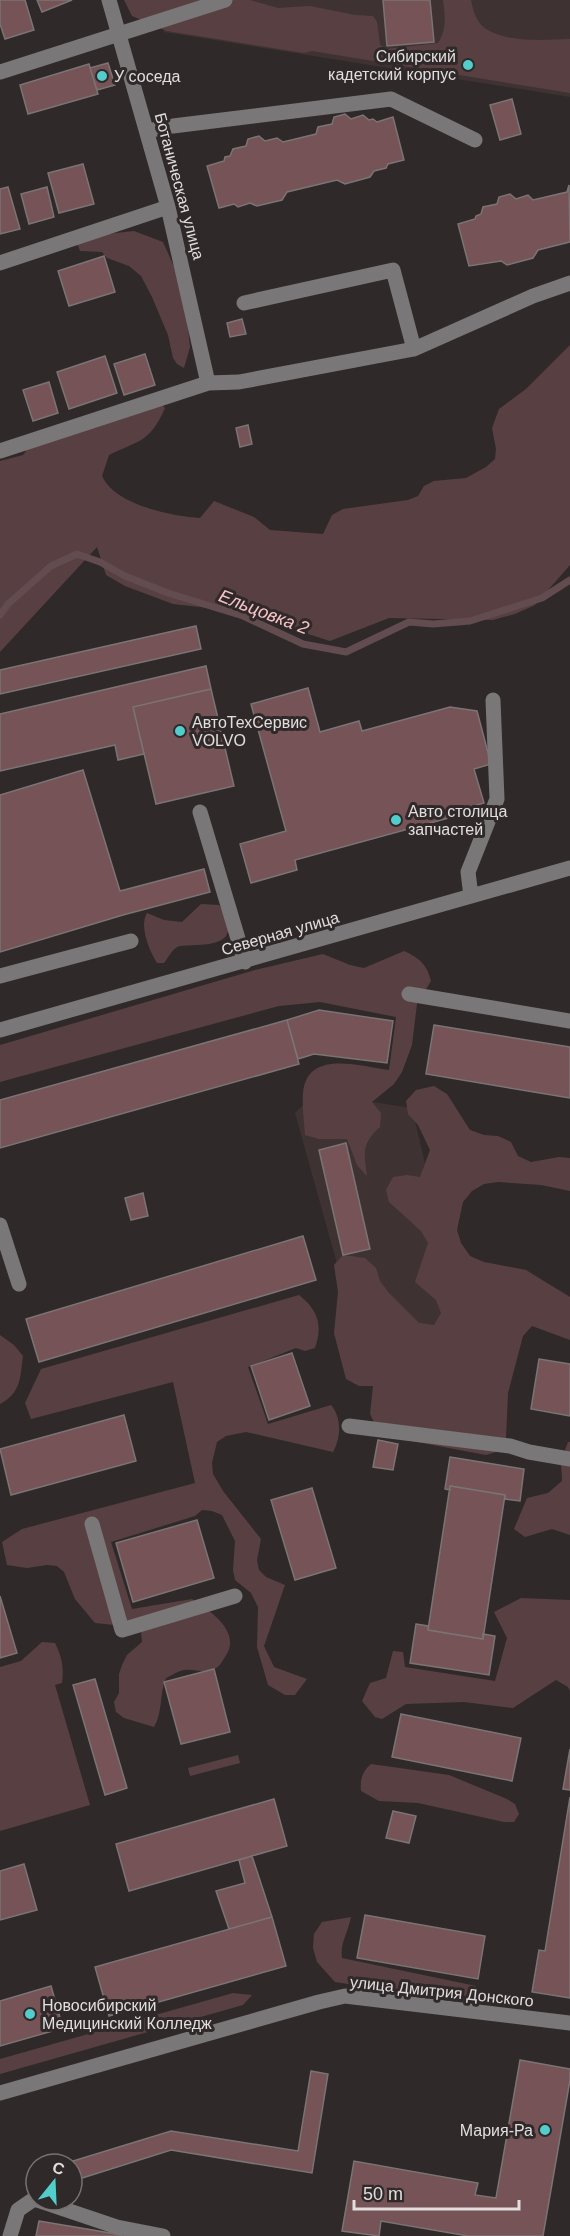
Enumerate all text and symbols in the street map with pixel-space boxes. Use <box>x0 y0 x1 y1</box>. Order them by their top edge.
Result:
place label: Сибирский кадетский корпус <box>328 48 456 83</box>
marker: Сибирский кадетский корпус <box>461 58 475 72</box>
place label: У соседа <box>114 68 181 85</box>
marker: У соседа <box>95 69 109 83</box>
street label: Ботаническая улица <box>152 111 207 262</box>
water label: Ельцовка 2 <box>216 586 312 638</box>
place label: АвтоТехСервис VOLVO <box>192 714 307 749</box>
marker: АвтоТехСервис VOLVO <box>173 724 187 738</box>
place label: Авто столица запчастей <box>408 803 507 838</box>
marker: Авто столица запчастей <box>389 813 403 827</box>
street label: Северная улица <box>219 909 341 958</box>
street label: улица Дмитрия Донского <box>349 1973 535 2010</box>
place label: Новосибирский Медицинский Колледж <box>42 1997 212 2032</box>
marker: Новосибирский Медицинский Колледж <box>23 2007 37 2021</box>
place label: Мария-Ра <box>460 2122 533 2139</box>
marker: Мария-Ра <box>538 2123 552 2137</box>
north arrow <box>24 2152 84 2212</box>
text: С <box>50 2158 67 2178</box>
scale bar <box>354 2173 519 2211</box>
text: 50 m <box>363 2184 403 2204</box>

